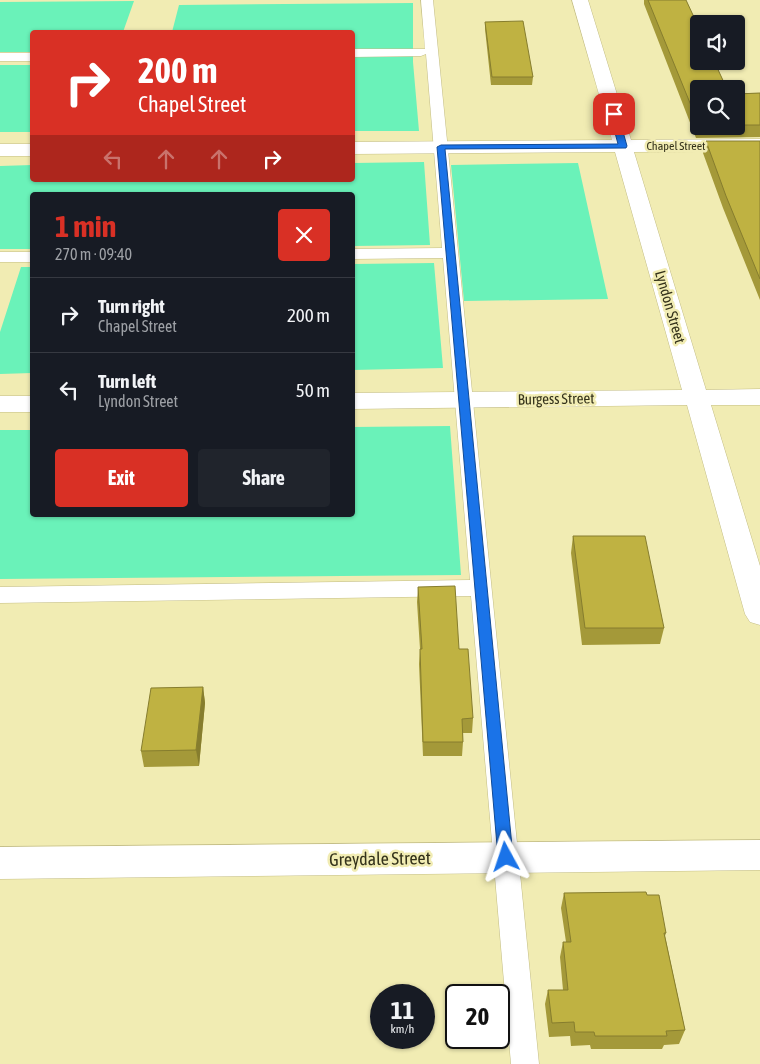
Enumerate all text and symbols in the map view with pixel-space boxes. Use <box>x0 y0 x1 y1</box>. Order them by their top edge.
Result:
map controls <box>690 15 745 135</box>
button: sound <box>690 15 745 70</box>
icon: right <box>55 50 120 115</box>
text: 200 m <box>138 50 217 90</box>
button: search <box>690 80 745 135</box>
text: Chapel Street <box>138 91 246 117</box>
pin <box>593 93 635 135</box>
icon: arrive <box>600 100 628 128</box>
street label: Chapel Street <box>646 139 706 153</box>
icon: left <box>99 145 127 173</box>
icon: ahead <box>152 145 180 173</box>
icon: ahead <box>205 145 233 173</box>
icon: right <box>258 145 286 173</box>
text: 1 min <box>55 209 116 243</box>
button: close <box>278 209 330 261</box>
text: 270 m · 09:40 <box>55 245 132 263</box>
street label: Lyndon Street <box>652 268 689 345</box>
text: Turn right <box>98 295 165 317</box>
icon: right <box>55 301 83 329</box>
text: 200 m <box>287 304 330 326</box>
text: Chapel Street <box>98 317 177 335</box>
text: Turn left <box>98 370 156 392</box>
icon: left <box>55 376 83 404</box>
text: 50 m <box>296 379 330 401</box>
street label: Burgess Street <box>517 389 595 408</box>
text: Lyndon Street <box>98 392 178 410</box>
button: Exit <box>55 449 188 507</box>
button: Share <box>198 449 330 507</box>
position arrow <box>479 830 531 882</box>
street label: Greydale Street <box>329 847 431 870</box>
speed limit sign: 20 <box>445 984 510 1049</box>
text: 11 <box>391 996 414 1024</box>
text: km/h <box>391 1022 414 1036</box>

